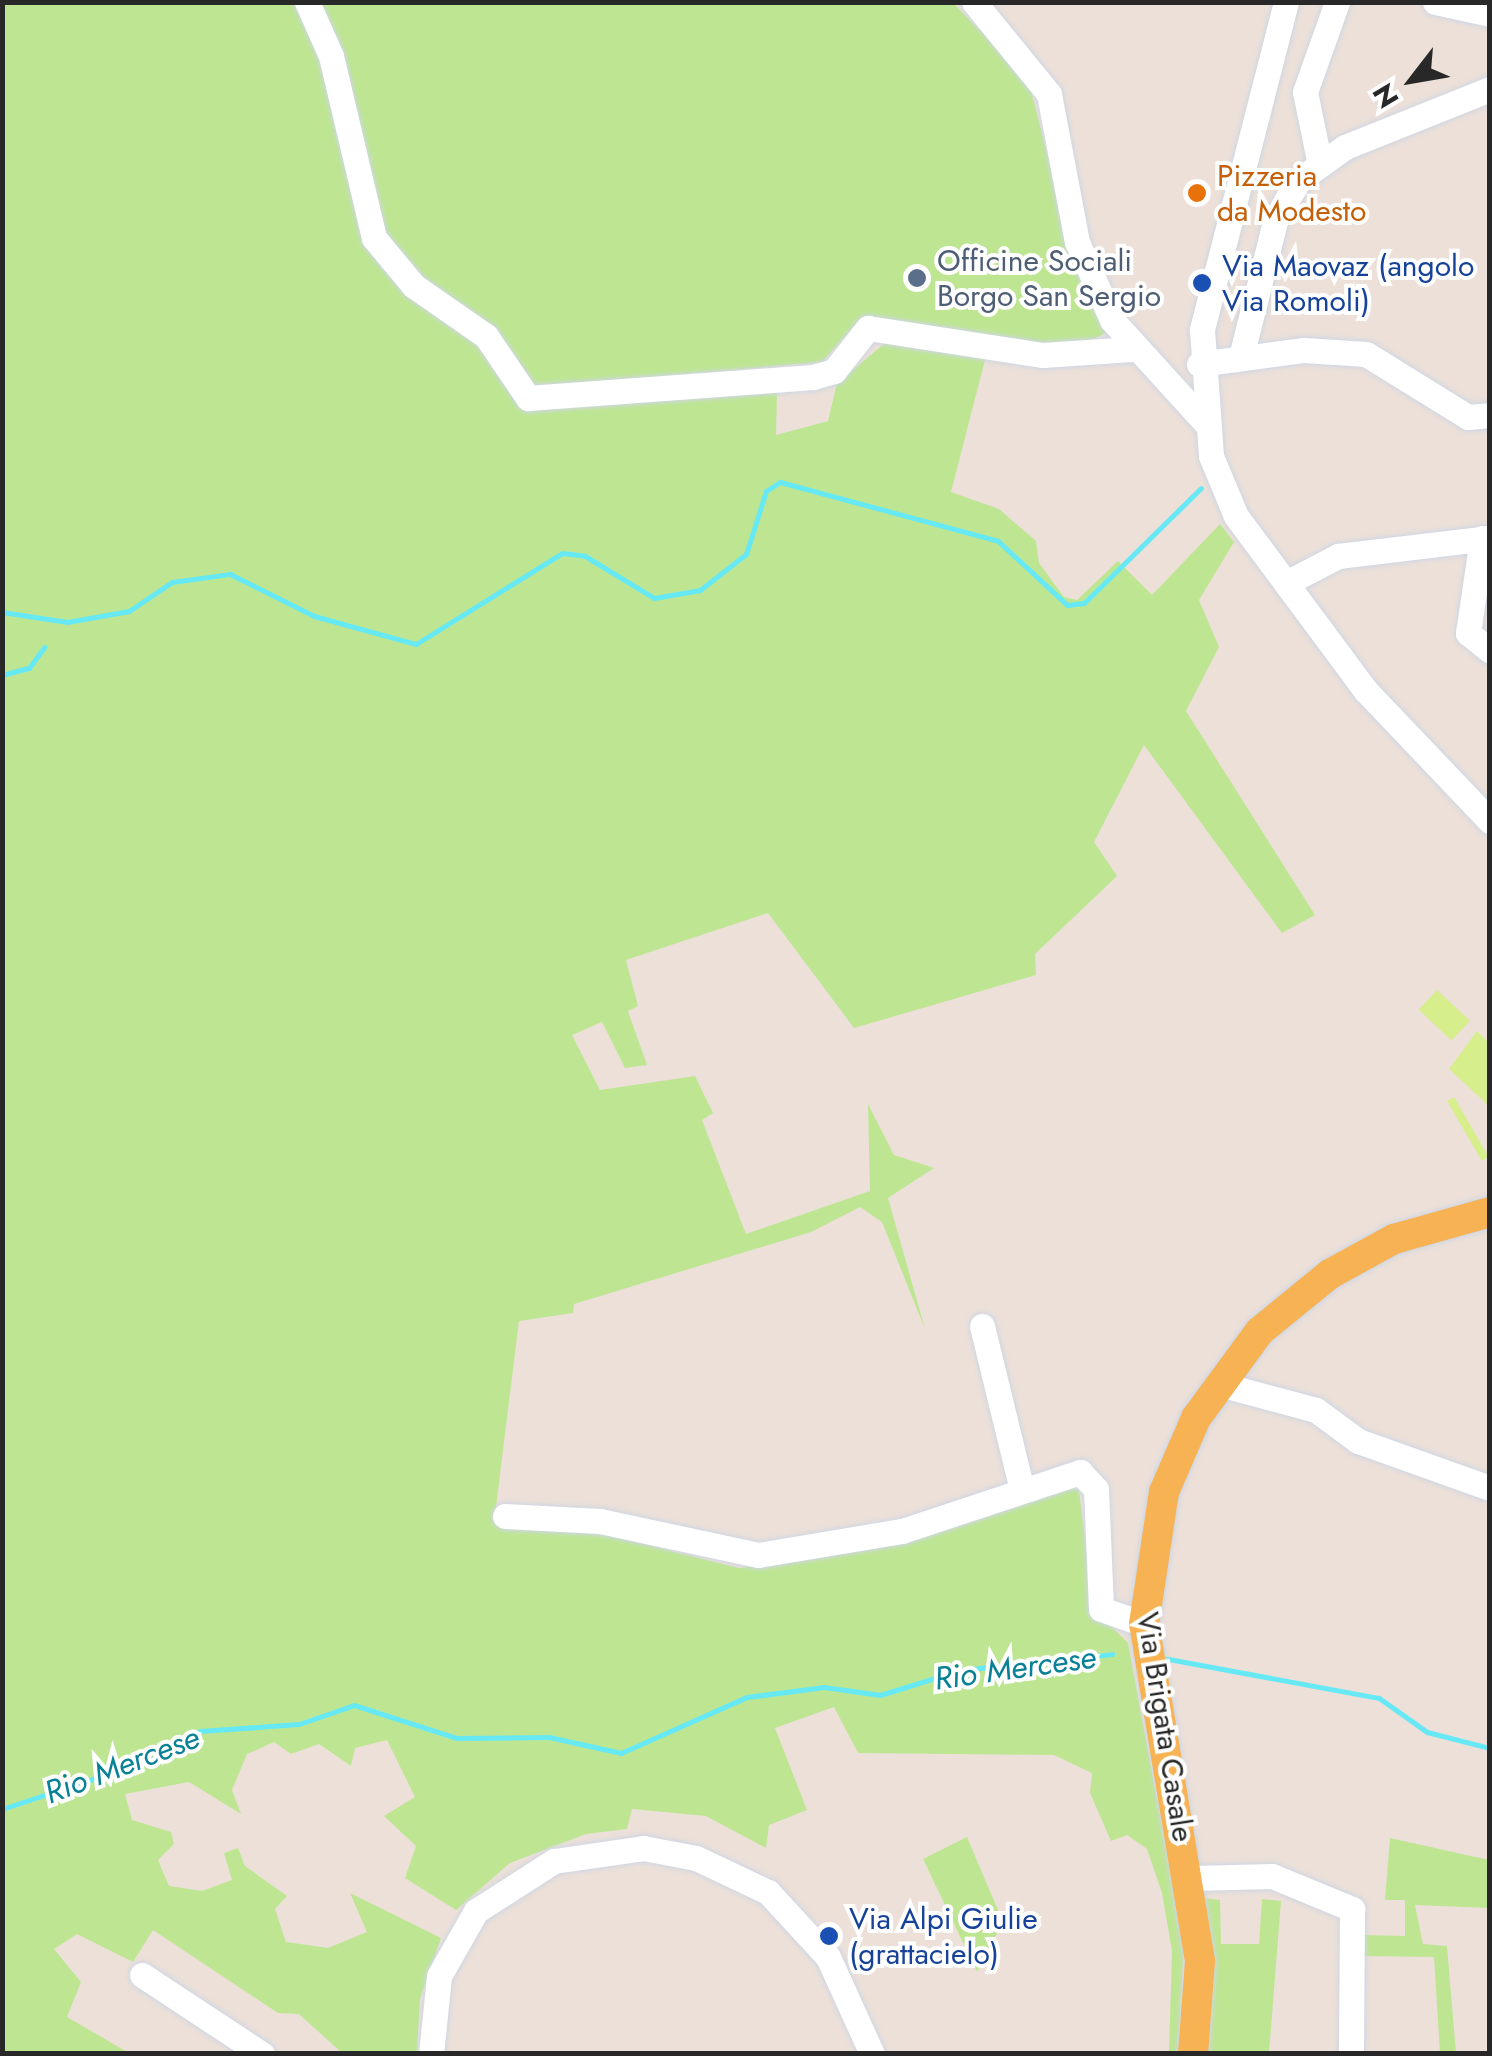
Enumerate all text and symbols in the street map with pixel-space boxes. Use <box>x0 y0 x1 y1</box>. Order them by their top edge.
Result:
north arrow <box>1362 30 1462 130</box>
text: N <box>1363 76 1409 116</box>
place label: Pizzeria da Modesto <box>1217 158 1366 228</box>
marker: Pizzeria da Modesto <box>1186 182 1208 204</box>
place label: Officine Sociali Borgo San Sergio <box>937 243 1161 314</box>
place label: Via Maovaz (angolo Via Romoli) <box>1222 248 1474 318</box>
marker: Officine Sociali Borgo San Sergio <box>906 267 928 289</box>
marker: Via Maovaz (angolo Via Romoli) <box>1191 272 1213 294</box>
street label: Via Brigata Casale <box>1129 1610 1201 1844</box>
water label: Rio Mercese <box>932 1638 1098 1698</box>
water label: Rio Mercese <box>39 1718 205 1812</box>
place label: Via Alpi Giulie (grattacielo) <box>849 1901 1038 1972</box>
marker: Via Alpi Giulie (grattacielo) <box>818 1925 840 1947</box>

